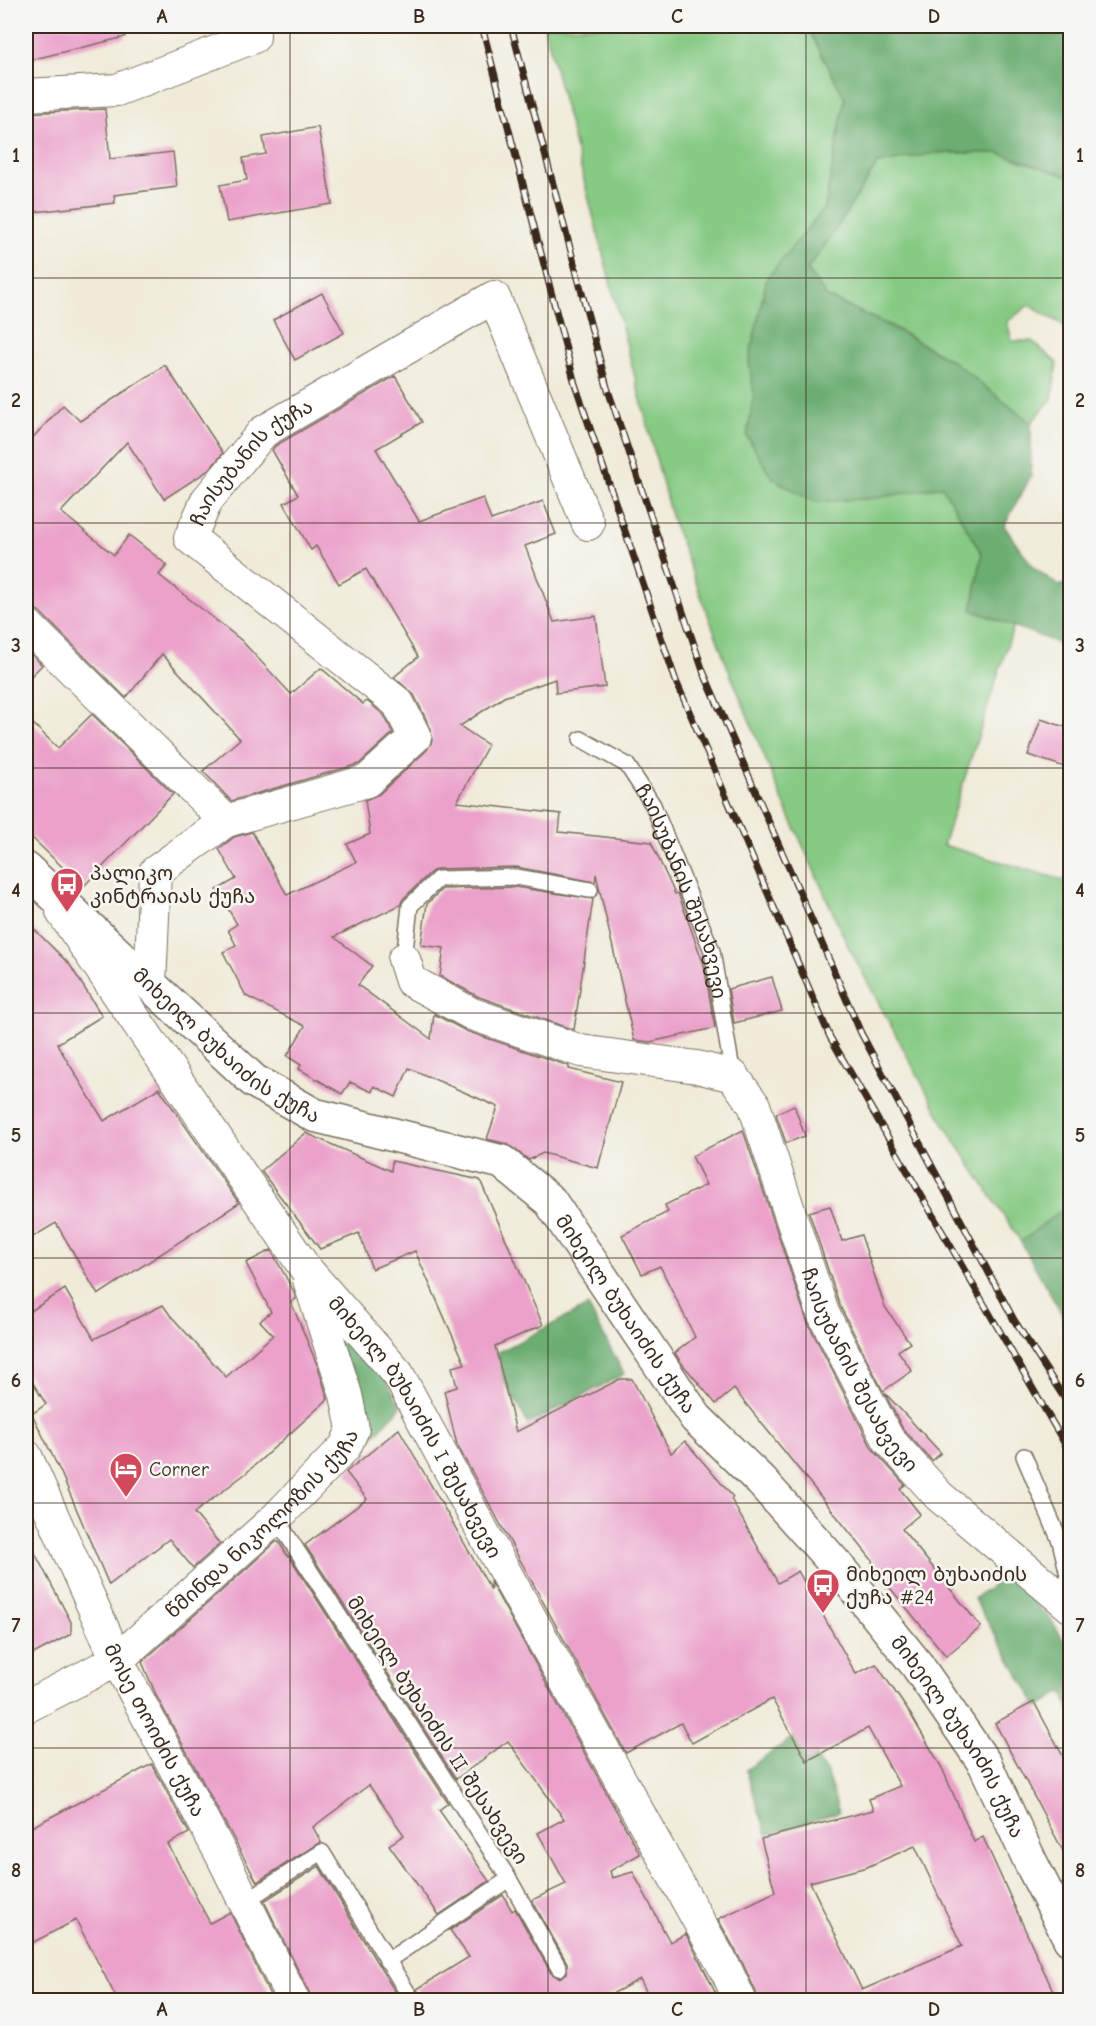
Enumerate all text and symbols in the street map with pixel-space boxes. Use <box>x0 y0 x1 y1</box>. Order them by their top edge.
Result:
text: A <box>156 5 168 28</box>
text: B <box>413 5 425 28</box>
text: C <box>671 5 683 28</box>
text: D <box>928 5 940 28</box>
text: 1 <box>12 144 20 167</box>
text: 1 <box>1076 144 1084 167</box>
text: 2 <box>11 389 21 412</box>
text: 2 <box>1075 389 1085 412</box>
street label: ჩაისუბანის ქუჩა <box>186 395 317 530</box>
text: 3 <box>11 634 21 657</box>
text: 3 <box>1075 634 1085 657</box>
street label: ჩაისუბანის შესახვევი <box>631 780 731 1000</box>
place label: პალიკო კინტრაიას ქუჩა <box>90 862 255 908</box>
bus stop icon: პალიკო კინტრაიას ქუჩა <box>49 866 85 913</box>
text: 4 <box>11 879 21 902</box>
text: 4 <box>1075 879 1085 902</box>
street label: მიხეილ ბუხაიძის ქუჩა <box>128 964 324 1128</box>
text: 5 <box>11 1124 21 1147</box>
text: 5 <box>1075 1124 1085 1147</box>
street label: მიხეილ ბუხაიძის ქუჩა <box>550 1210 701 1418</box>
street label: ჩაისუბანის შესახვევი <box>797 1265 923 1477</box>
street label: მიხეილ ბუხაიძის I შესახვევი <box>323 1292 506 1562</box>
text: 6 <box>11 1369 21 1392</box>
text: 6 <box>1075 1369 1085 1392</box>
street label: წმინდა ნიკოლოზის ქუჩა <box>161 1426 363 1623</box>
hotel icon: Corner <box>108 1451 144 1498</box>
place label: Corner <box>149 1458 209 1481</box>
place label: მიხეილ ბუხაიძის ქუჩა #24 <box>846 1563 1027 1609</box>
bus stop icon: მიხეილ ბუხაიძის ქუჩა #24 <box>805 1567 841 1614</box>
street label: მიხეილ ბუხაიძის II შესახვევი <box>341 1592 533 1869</box>
text: 7 <box>12 1614 21 1637</box>
text: 7 <box>1076 1614 1085 1637</box>
street label: მიხეილ ბუხაიძის ქუჩა <box>886 1631 1029 1842</box>
street label: მოსე თოიძის ქუჩა <box>99 1640 210 1821</box>
text: 8 <box>11 1859 21 1882</box>
text: 8 <box>1075 1859 1085 1882</box>
text: A <box>156 1998 168 2021</box>
text: B <box>413 1998 425 2021</box>
text: C <box>671 1998 683 2021</box>
text: D <box>928 1998 940 2021</box>

